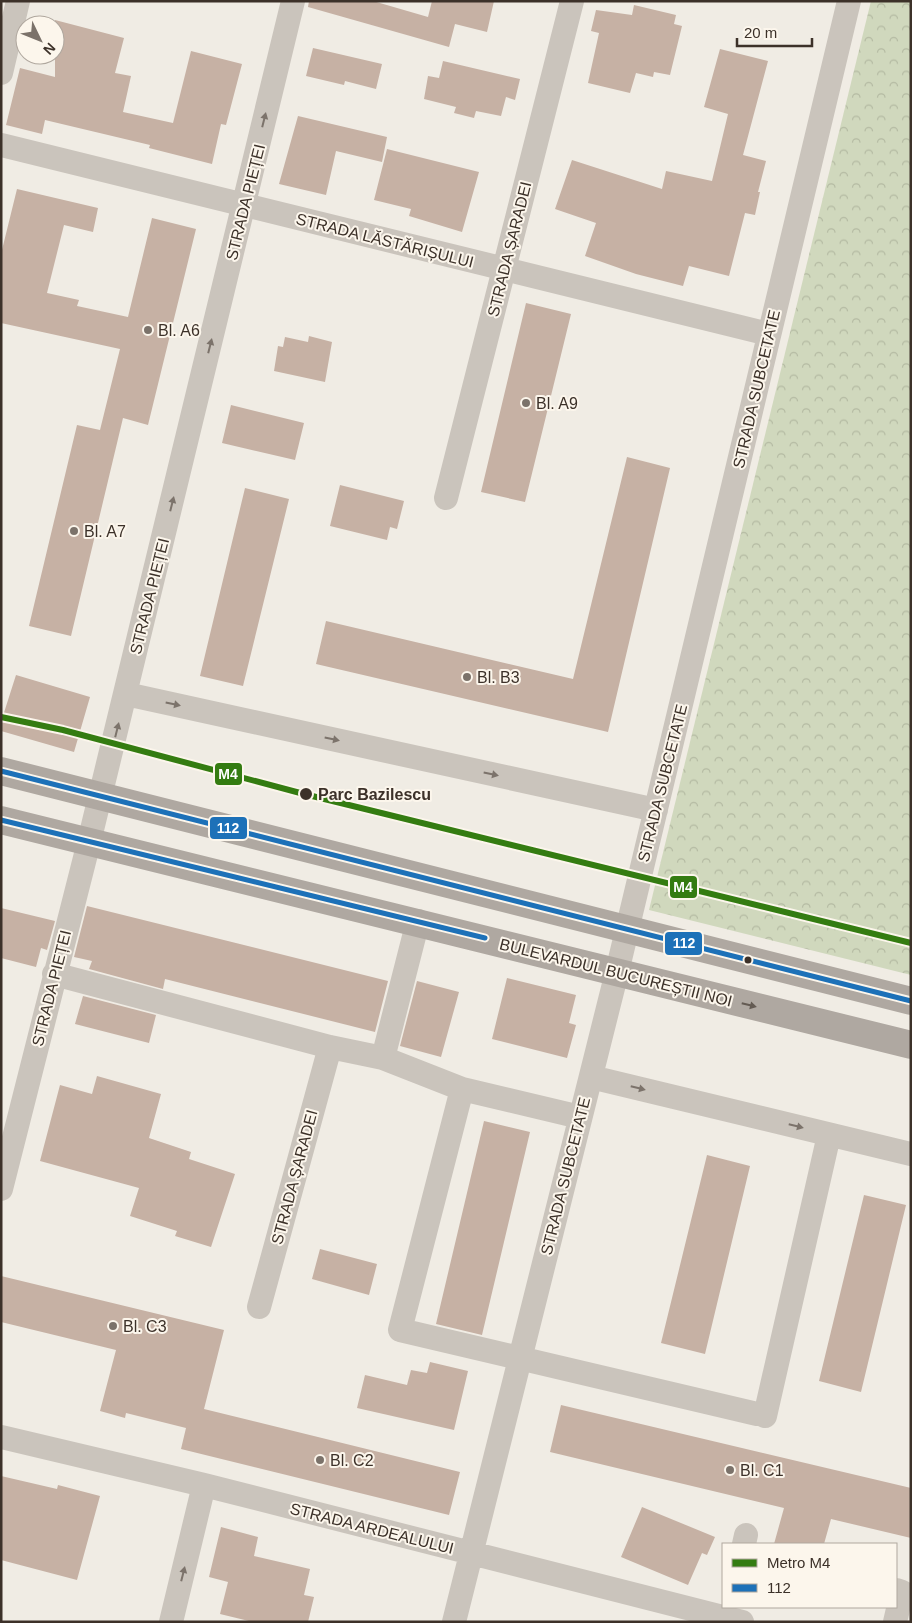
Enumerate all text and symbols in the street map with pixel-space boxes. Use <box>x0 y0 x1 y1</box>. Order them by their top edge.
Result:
north arrow <box>15 15 65 65</box>
scale bar <box>737 15 812 47</box>
text: 20 m <box>744 24 777 41</box>
text: N <box>40 40 59 58</box>
one-way arrow <box>260 113 268 128</box>
street label: STRADA PIEȚEI <box>223 142 268 262</box>
street label: STRADA ȘARADEI <box>484 180 535 318</box>
street label: STRADA LĂSTĂRIȘULUI <box>294 209 476 271</box>
street label: STRADA SUBCETATE <box>730 308 783 470</box>
place label: Bl. A6 <box>158 322 200 339</box>
marker: Bl. A6 <box>142 324 154 336</box>
one-way arrow <box>206 339 214 354</box>
place label: Bl. A9 <box>536 395 578 412</box>
marker: Bl. A9 <box>520 397 532 409</box>
one-way arrow <box>168 497 176 512</box>
place label: Bl. A7 <box>84 523 126 540</box>
marker: Bl. A7 <box>68 525 80 537</box>
street label: STRADA PIEȚEI <box>127 536 172 656</box>
place label: Bl. B3 <box>477 669 520 686</box>
marker: Bl. B3 <box>461 671 473 683</box>
one-way arrow <box>166 700 181 708</box>
street label: STRADA SUBCETATE <box>635 702 690 864</box>
one-way arrow <box>113 723 121 738</box>
one-way arrow <box>324 735 340 743</box>
line badge: M4 <box>214 762 243 786</box>
text: M4 <box>218 766 238 782</box>
one-way arrow <box>483 770 498 778</box>
marker: Parc Bazilescu <box>298 786 314 802</box>
place label: Parc Bazilescu <box>318 786 431 803</box>
line badge: 112 <box>209 816 248 840</box>
text: 112 <box>217 820 240 836</box>
line badge: M4 <box>669 875 698 899</box>
text: M4 <box>673 879 693 895</box>
street label: STRADA PIEȚEI <box>29 928 74 1048</box>
line badge: 112 <box>664 931 703 956</box>
street label: BULEVARDUL BUCUREȘTII NOI <box>498 935 734 1010</box>
text: 112 <box>673 935 696 951</box>
unlabelled marker <box>743 955 753 965</box>
one-way arrow <box>741 1001 756 1009</box>
one-way arrow <box>631 1084 646 1092</box>
street label: STRADA SUBCETATE <box>538 1095 593 1257</box>
street label: STRADA ȘARADEI <box>268 1108 321 1246</box>
one-way arrow <box>788 1123 803 1131</box>
place label: Bl. C3 <box>123 1318 167 1335</box>
marker: Bl. C3 <box>107 1320 119 1332</box>
place label: Bl. C2 <box>330 1452 374 1469</box>
marker: Bl. C2 <box>314 1454 326 1466</box>
place label: Bl. C1 <box>740 1462 784 1479</box>
marker: Bl. C1 <box>724 1464 736 1476</box>
street label: STRADA ARDEALULUI <box>288 1500 455 1557</box>
legend <box>722 1543 897 1608</box>
text: Metro M4 <box>767 1554 830 1571</box>
one-way arrow <box>179 1567 187 1582</box>
text: 112 <box>767 1579 791 1596</box>

